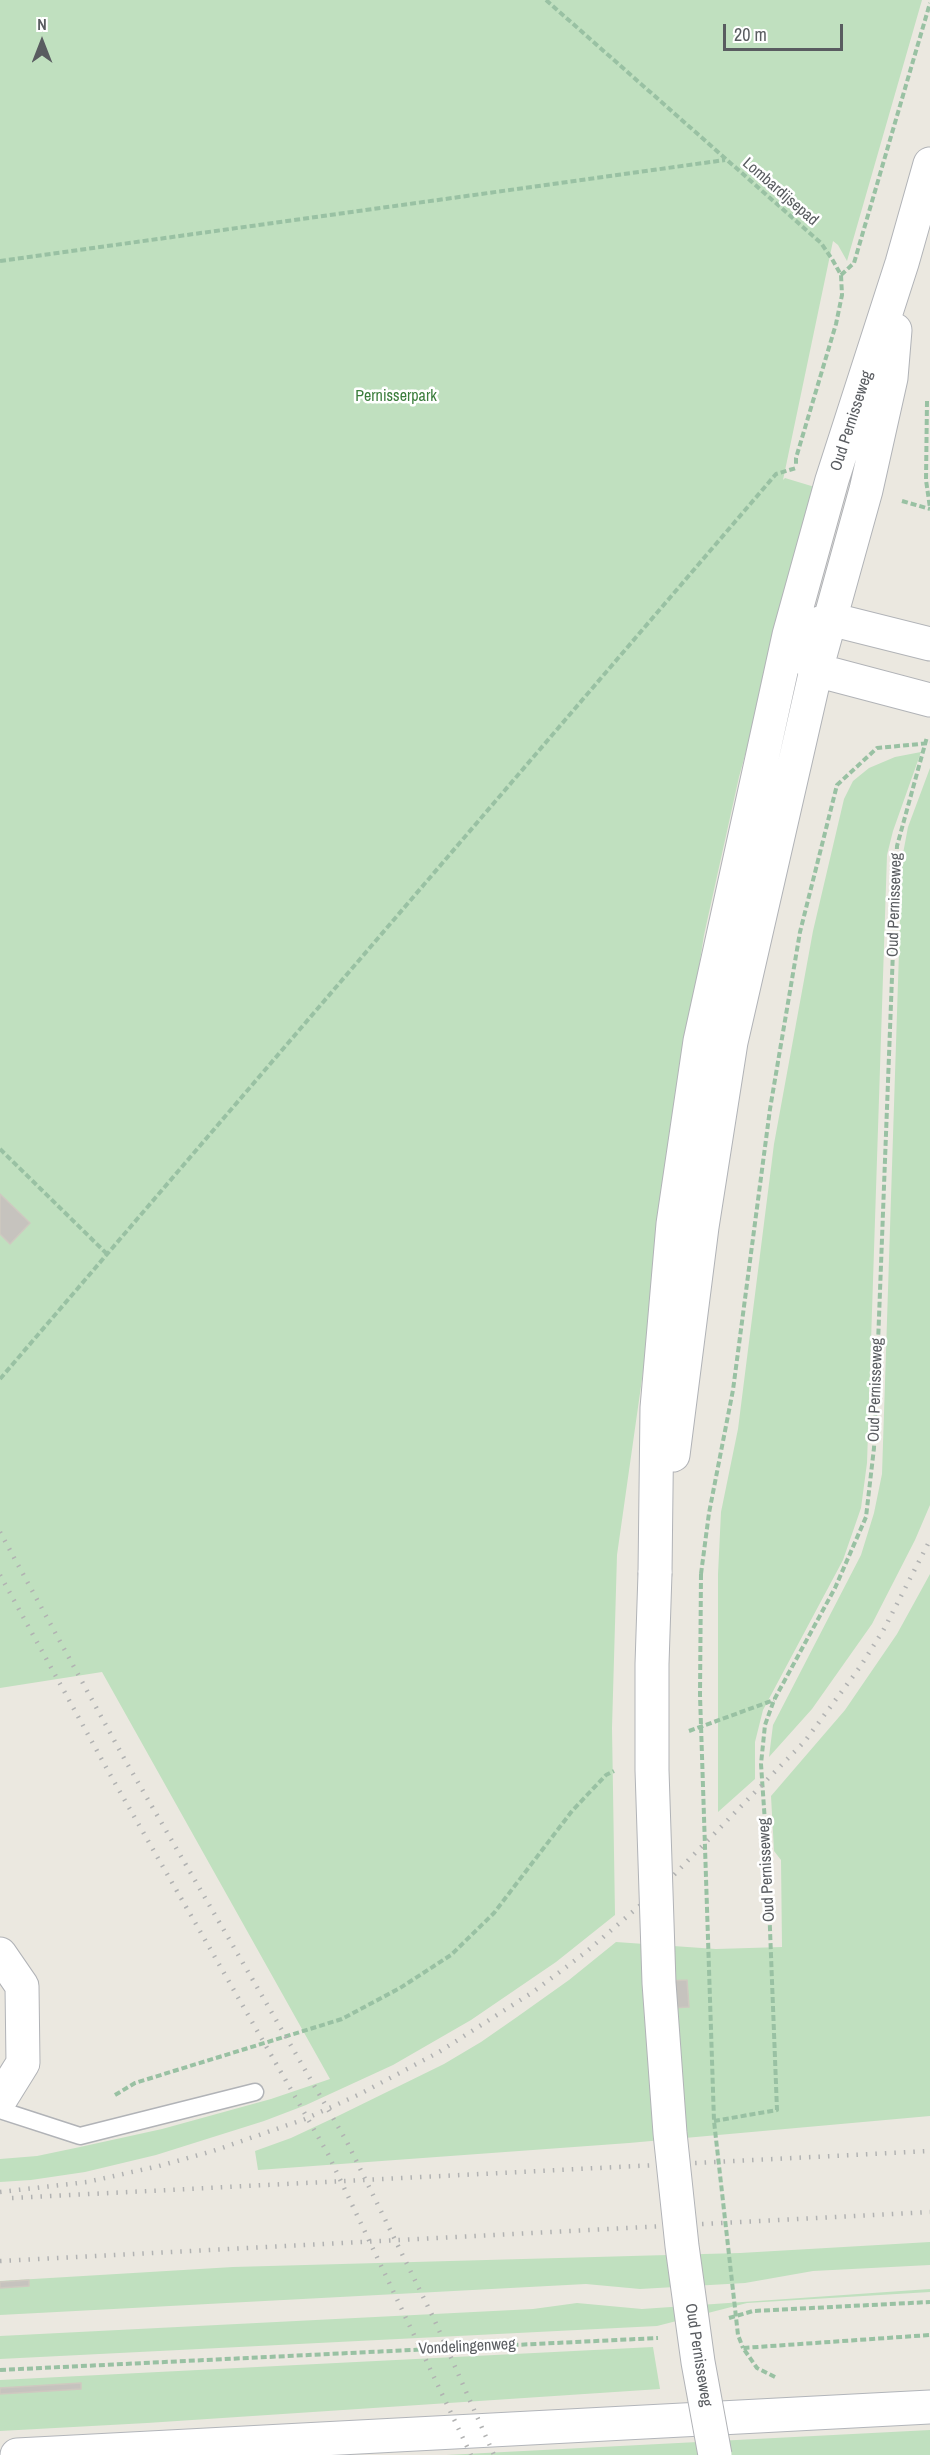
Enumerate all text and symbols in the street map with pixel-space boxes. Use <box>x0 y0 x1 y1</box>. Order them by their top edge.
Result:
north arrow <box>12 12 72 72</box>
scale bar <box>726 12 846 50</box>
text: N <box>37 13 47 35</box>
text: 20 m <box>734 22 767 47</box>
street label: Lombardijsepad <box>738 154 822 230</box>
street label: Oud Pernisseweg <box>827 368 877 474</box>
park label: Pernisserpark <box>355 387 437 407</box>
street label: Oud Pernisseweg <box>884 853 906 957</box>
street label: Oud Pernisseweg <box>865 1338 887 1442</box>
street label: Oud Pernisseweg <box>755 1817 779 1923</box>
street label: Oud Pernisseweg <box>680 2302 716 2408</box>
street label: Vondelingenweg <box>418 2335 516 2359</box>

